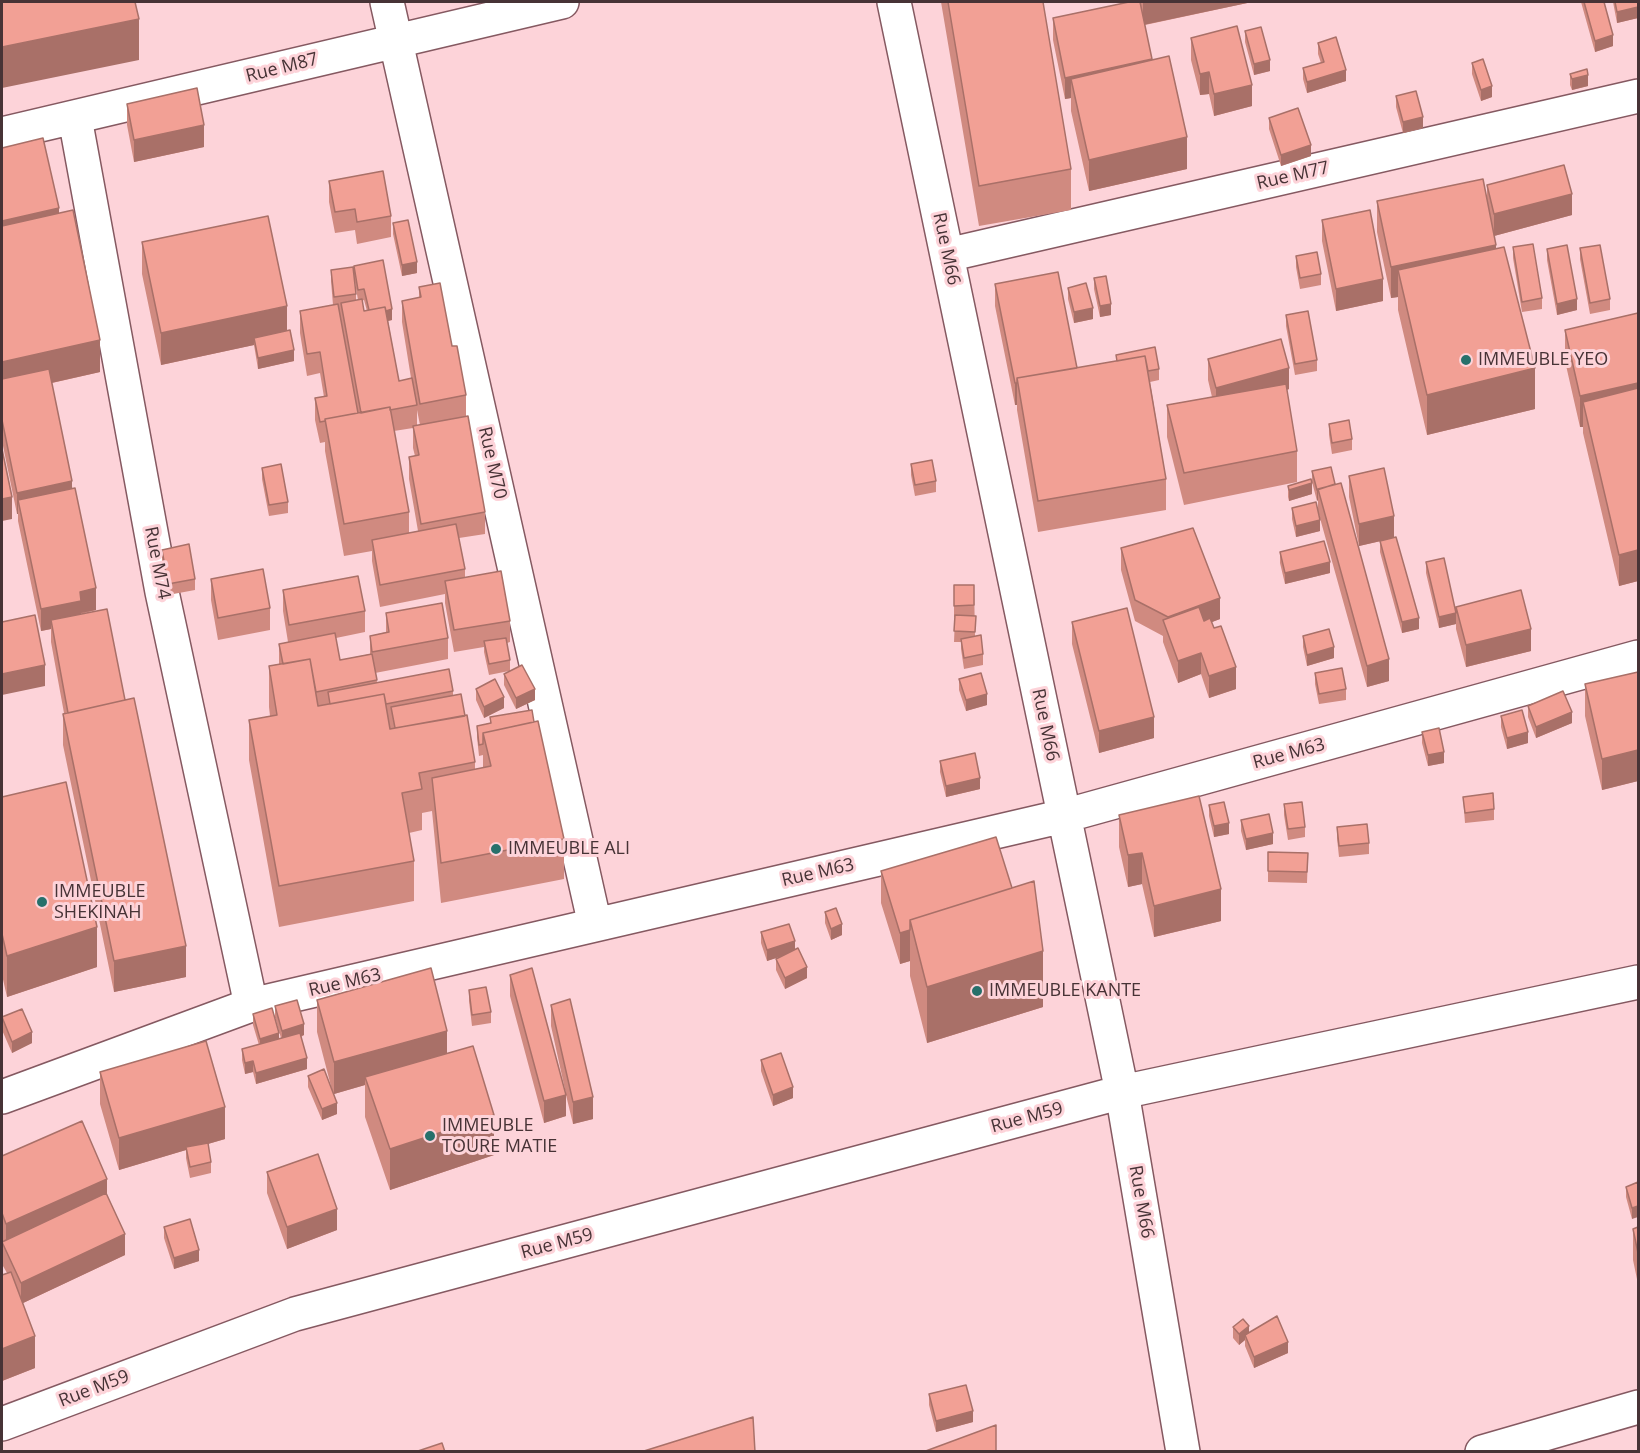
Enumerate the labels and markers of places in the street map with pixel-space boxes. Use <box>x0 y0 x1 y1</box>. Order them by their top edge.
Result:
place label: IMMEUBLE YEO <box>1478 349 1608 371</box>
marker: IMMEUBLE YEO <box>1459 353 1473 367</box>
place label: IMMEUBLE ALI <box>508 838 630 860</box>
marker: IMMEUBLE ALI <box>489 842 503 856</box>
place label: IMMEUBLE SHEKINAH <box>54 881 146 924</box>
marker: IMMEUBLE SHEKINAH <box>35 895 49 909</box>
place label: IMMEUBLE KANTE <box>989 980 1141 1002</box>
marker: IMMEUBLE KANTE <box>970 984 984 998</box>
place label: IMMEUBLE TOURE MATIE <box>442 1115 557 1158</box>
marker: IMMEUBLE TOURE MATIE <box>423 1129 437 1143</box>

